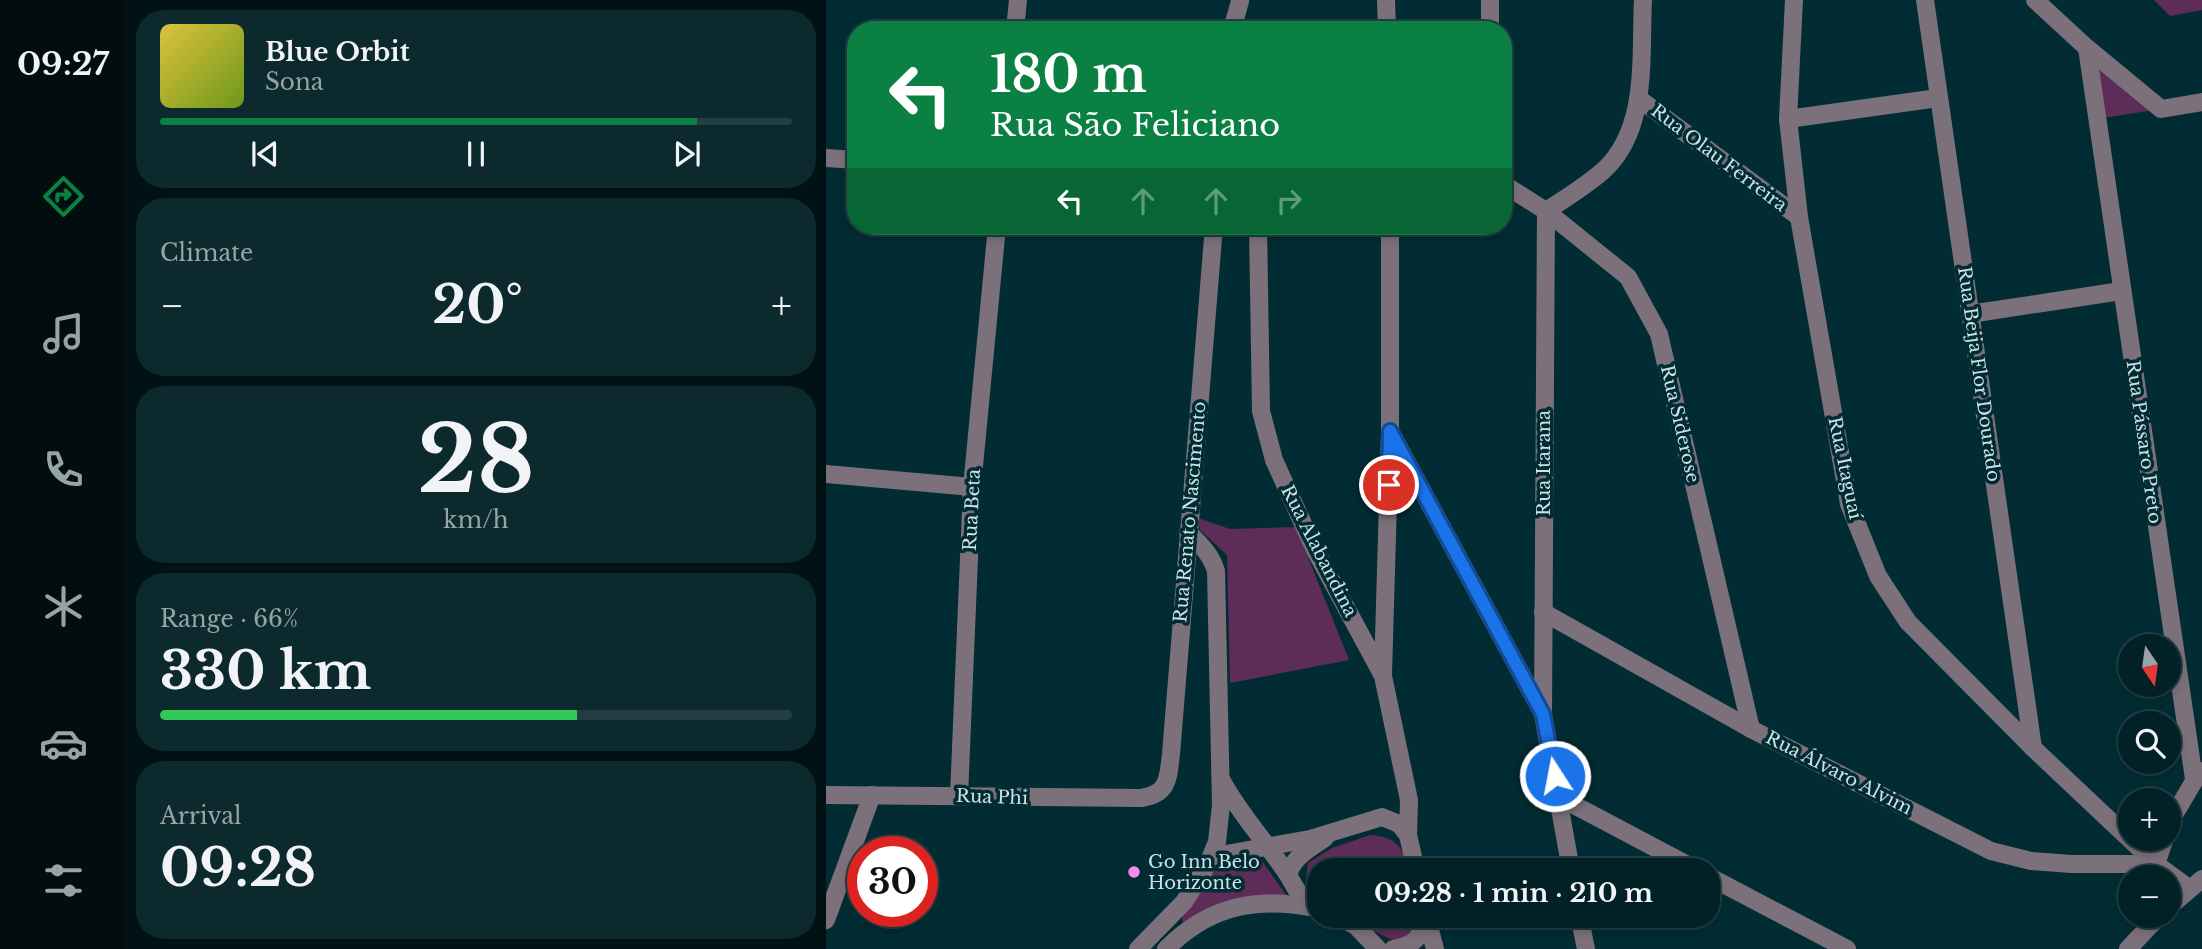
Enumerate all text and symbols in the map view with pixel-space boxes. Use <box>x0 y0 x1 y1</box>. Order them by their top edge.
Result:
text: Blue Orbit <box>265 36 410 68</box>
text: 09:27 <box>17 44 109 84</box>
text: 180 m <box>990 44 1147 105</box>
icon: left <box>875 49 966 140</box>
text: Sona <box>265 68 323 96</box>
street label: Rua Olau Ferreira <box>1647 100 1791 216</box>
text: Rua São Feliciano <box>990 105 1280 145</box>
icon: previous <box>246 135 284 173</box>
icon: pause <box>457 135 495 173</box>
icon: next <box>668 135 706 173</box>
icon: directions <box>39 172 88 221</box>
icon: left <box>1051 182 1089 220</box>
icon: ahead <box>1124 182 1162 220</box>
icon: ahead <box>1197 182 1235 220</box>
icon: right <box>1270 182 1308 220</box>
text: Climate <box>160 239 253 267</box>
street label: Rua Beija Flor Dourado <box>1953 265 2005 483</box>
text: 20° <box>432 273 523 337</box>
text: − <box>160 282 184 329</box>
text: + <box>771 282 792 329</box>
icon: music <box>39 309 88 358</box>
street label: Rua Pássaro Preto <box>2122 359 2166 525</box>
street label: Rua Siderose <box>1656 363 1704 485</box>
street label: Rua Renato Nascimento <box>1169 401 1211 623</box>
text: 28 <box>417 404 535 517</box>
street label: Rua Itarana <box>1533 410 1555 516</box>
street label: Rua Itaguaí <box>1823 415 1867 522</box>
icon: phone <box>39 445 88 494</box>
pin <box>1359 455 1419 515</box>
icon: arrive <box>1370 466 1408 504</box>
street label: Rua Beta <box>959 468 985 552</box>
street label: Rua Alabandina <box>1276 481 1362 621</box>
text: km/h <box>443 506 509 534</box>
icon: climate <box>39 582 88 631</box>
text: Range · 66% <box>160 605 298 633</box>
north arrow <box>2118 634 2180 696</box>
map controls <box>2118 634 2181 928</box>
text: 330 km <box>160 639 371 703</box>
button: search <box>2118 711 2181 774</box>
icon: car <box>39 719 88 768</box>
street label: Rua Álvaro Alvim <box>1762 726 1916 819</box>
position arrow <box>1518 739 1592 813</box>
street label: Rua Phi <box>956 785 1028 809</box>
button: + <box>2118 788 2181 851</box>
text: Arrival <box>160 802 241 830</box>
text: 09:28 <box>160 836 316 900</box>
speed limit sign: 30 <box>847 836 938 927</box>
place label: Go Inn Belo Horizonte <box>1148 851 1260 894</box>
icon: filters <box>39 856 88 905</box>
marker: Go Inn Belo Horizonte <box>1126 864 1142 880</box>
button: − <box>2118 865 2181 928</box>
text: 09:28 · 1 min · 210 m <box>1374 877 1653 909</box>

